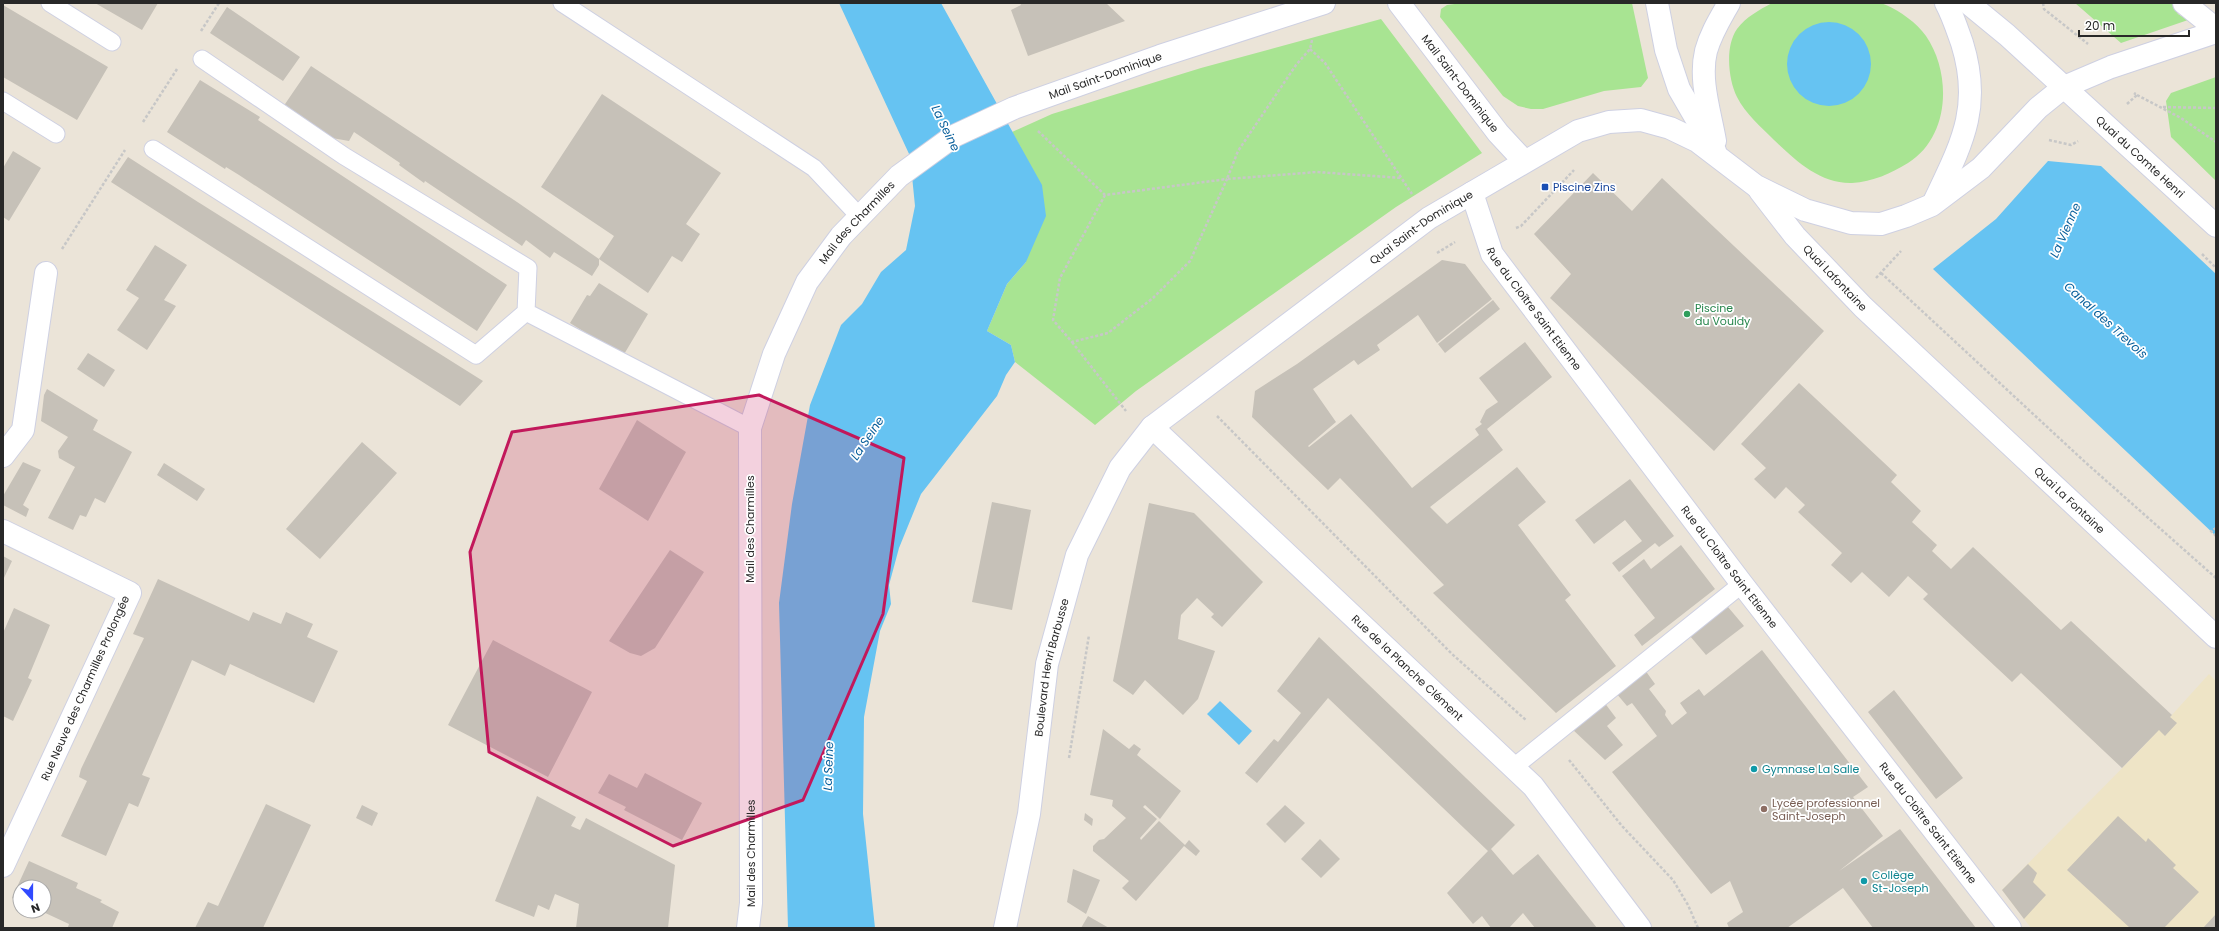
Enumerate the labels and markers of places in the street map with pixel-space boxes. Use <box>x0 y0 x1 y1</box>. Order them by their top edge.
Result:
place label: Piscine Zins <box>1553 179 1616 195</box>
marker: Piscine Zins <box>1540 182 1550 192</box>
place label: Piscine du Vouldy <box>1695 300 1751 329</box>
marker: Piscine du Vouldy <box>1682 309 1692 319</box>
place label: Gymnase La Salle <box>1762 761 1859 777</box>
marker: Gymnase La Salle <box>1749 764 1759 774</box>
place label: Lycée professionnel Saint-Joseph <box>1772 795 1880 824</box>
marker: Lycée professionnel Saint-Joseph <box>1759 804 1769 814</box>
place label: Collège St-Joseph <box>1872 867 1928 896</box>
marker: Collège St-Joseph <box>1859 876 1869 886</box>

